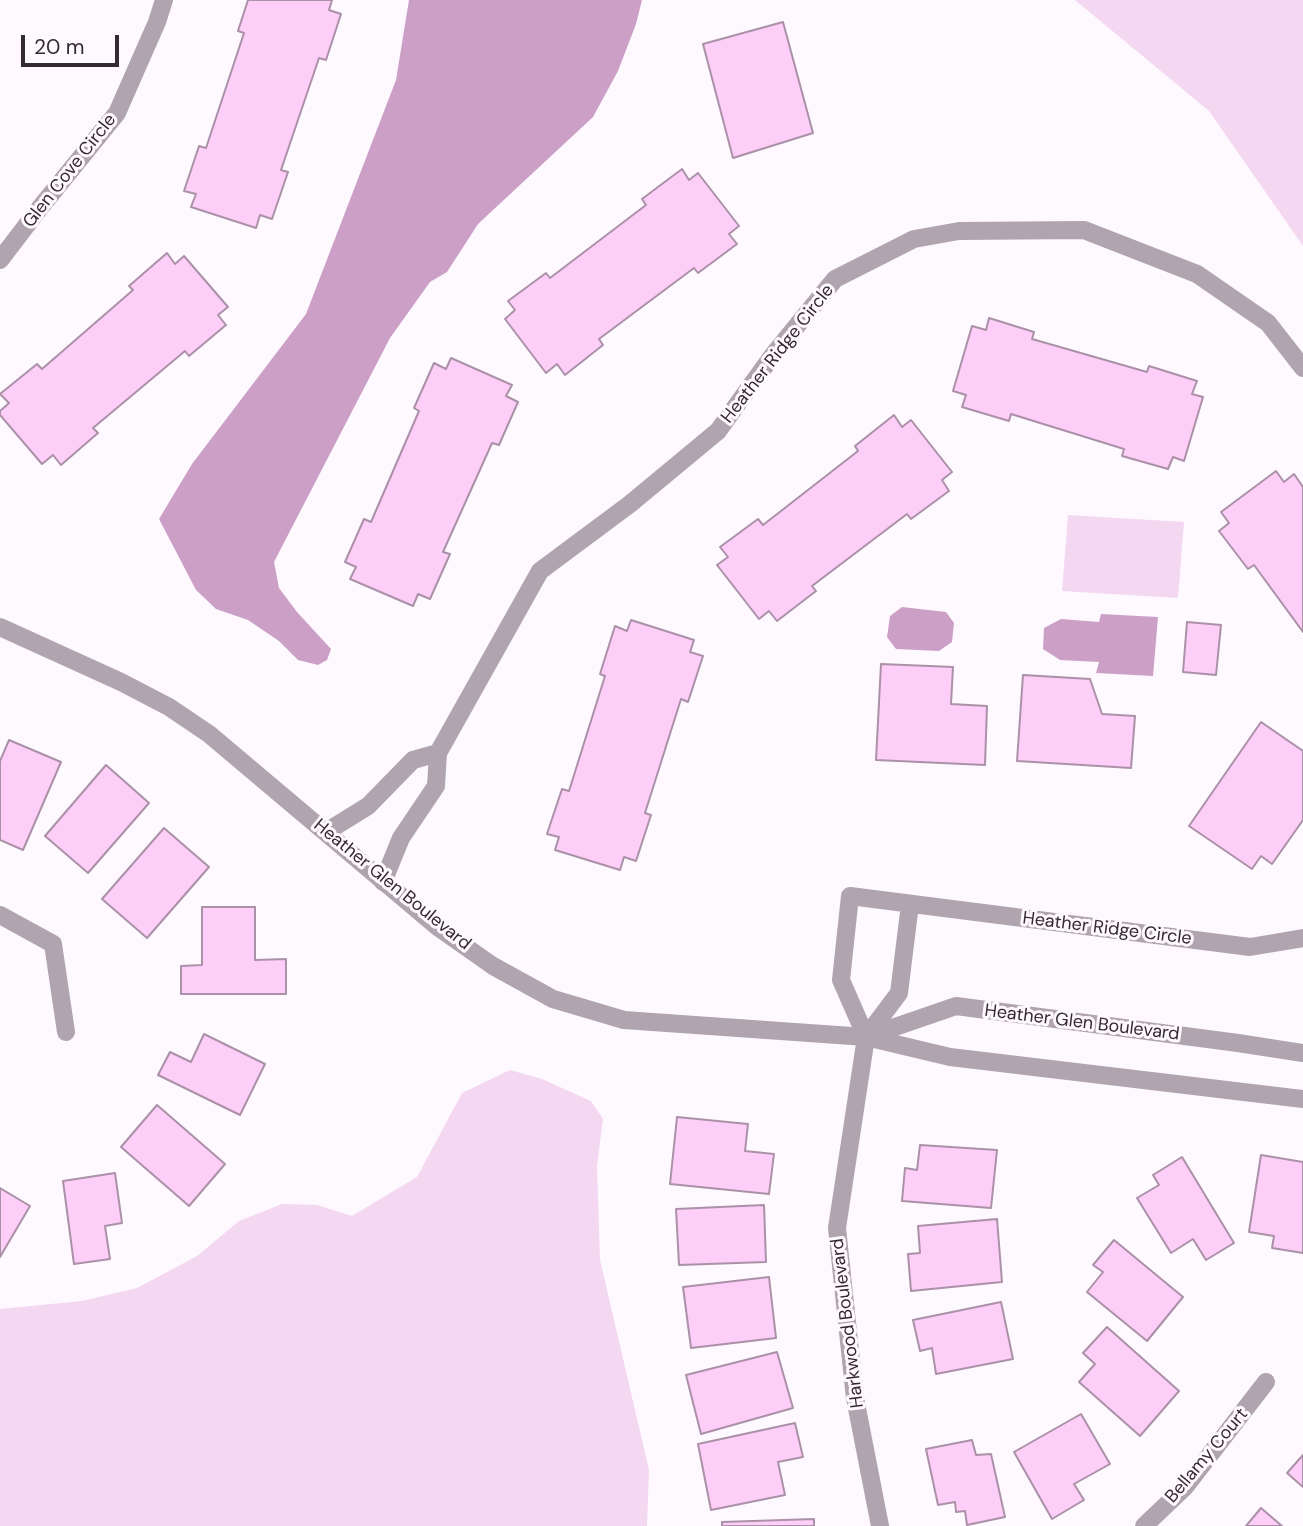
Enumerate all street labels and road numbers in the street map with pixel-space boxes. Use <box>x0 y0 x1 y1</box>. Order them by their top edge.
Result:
street label: Glen Cove Circle <box>19 110 121 232</box>
street label: Heather Ridge Circle <box>717 280 839 428</box>
street label: Heather Glen Boulevard <box>309 815 475 955</box>
street label: Heather Ridge Circle <box>1021 908 1193 950</box>
street label: Heather Glen Boulevard <box>983 1000 1181 1046</box>
street label: Harkwood Boulevard <box>827 1237 869 1409</box>
street label: Bellamy Court <box>1161 1404 1253 1508</box>

